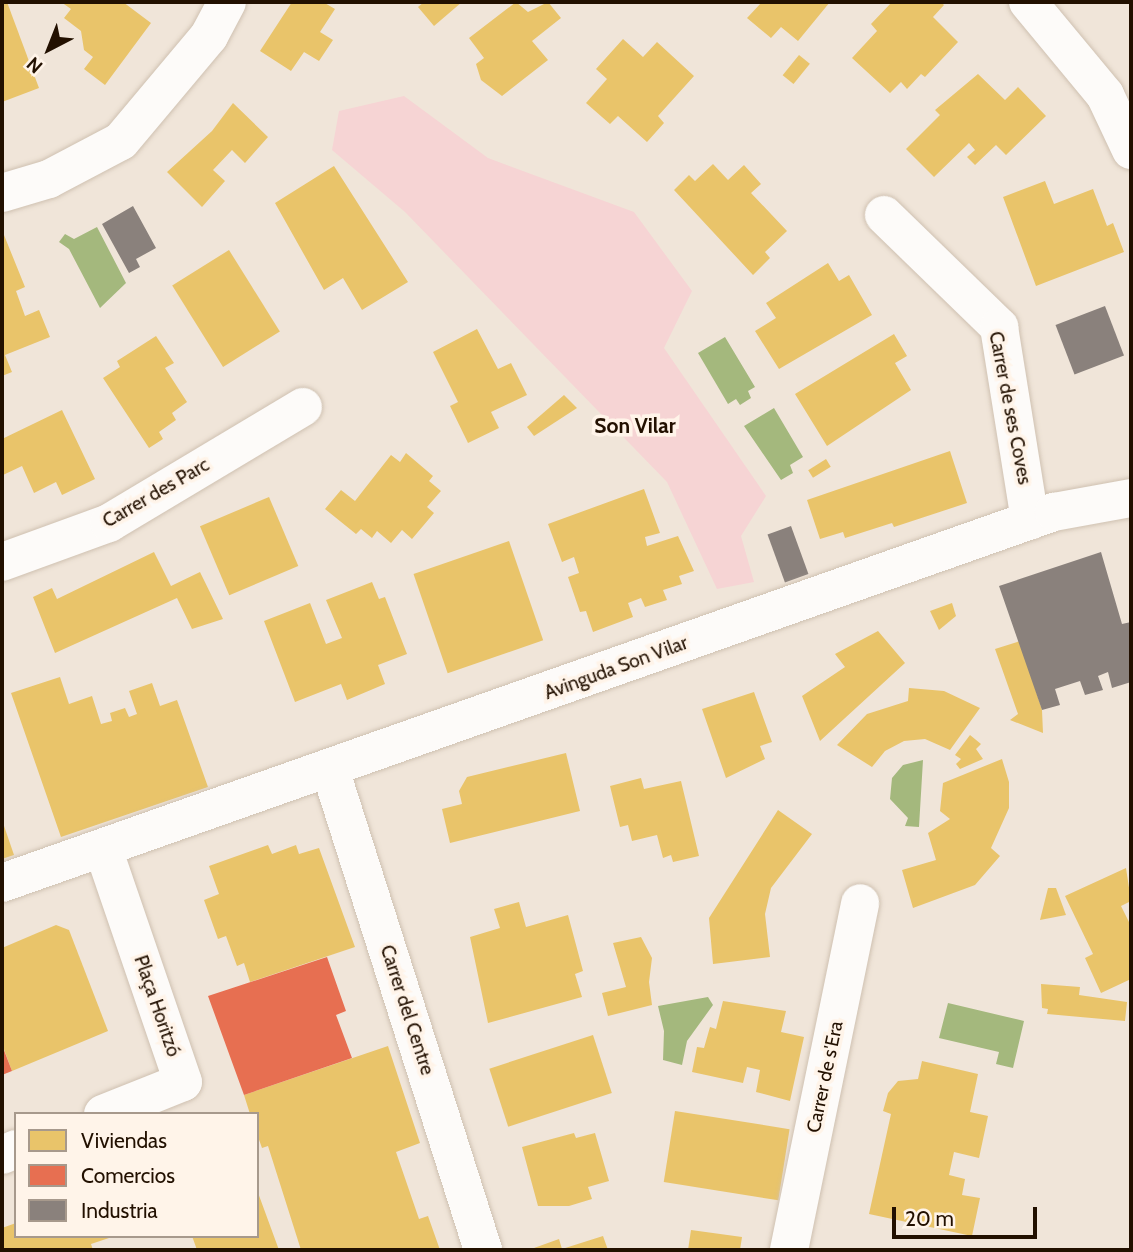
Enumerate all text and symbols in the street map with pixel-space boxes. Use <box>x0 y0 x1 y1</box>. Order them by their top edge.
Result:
north arrow <box>14 14 84 84</box>
text: N <box>22 52 47 78</box>
street label: Carrer de ses Coves <box>984 330 1036 486</box>
district label: Son Vilar <box>594 413 676 439</box>
street label: Carrer des Parc <box>99 453 213 533</box>
street label: Avinguda Son Vilar <box>541 631 691 705</box>
street label: Carrer del Centre <box>375 942 439 1078</box>
street label: Plaça Horitzó <box>129 952 185 1060</box>
street label: Carrer de s'Era <box>802 1019 848 1135</box>
legend <box>14 1112 259 1238</box>
text: Viviendas <box>81 1128 167 1153</box>
text: Comercios <box>81 1163 175 1188</box>
scale bar <box>895 1192 1040 1236</box>
text: Industria <box>81 1198 158 1223</box>
text: 20 m <box>905 1206 954 1231</box>

